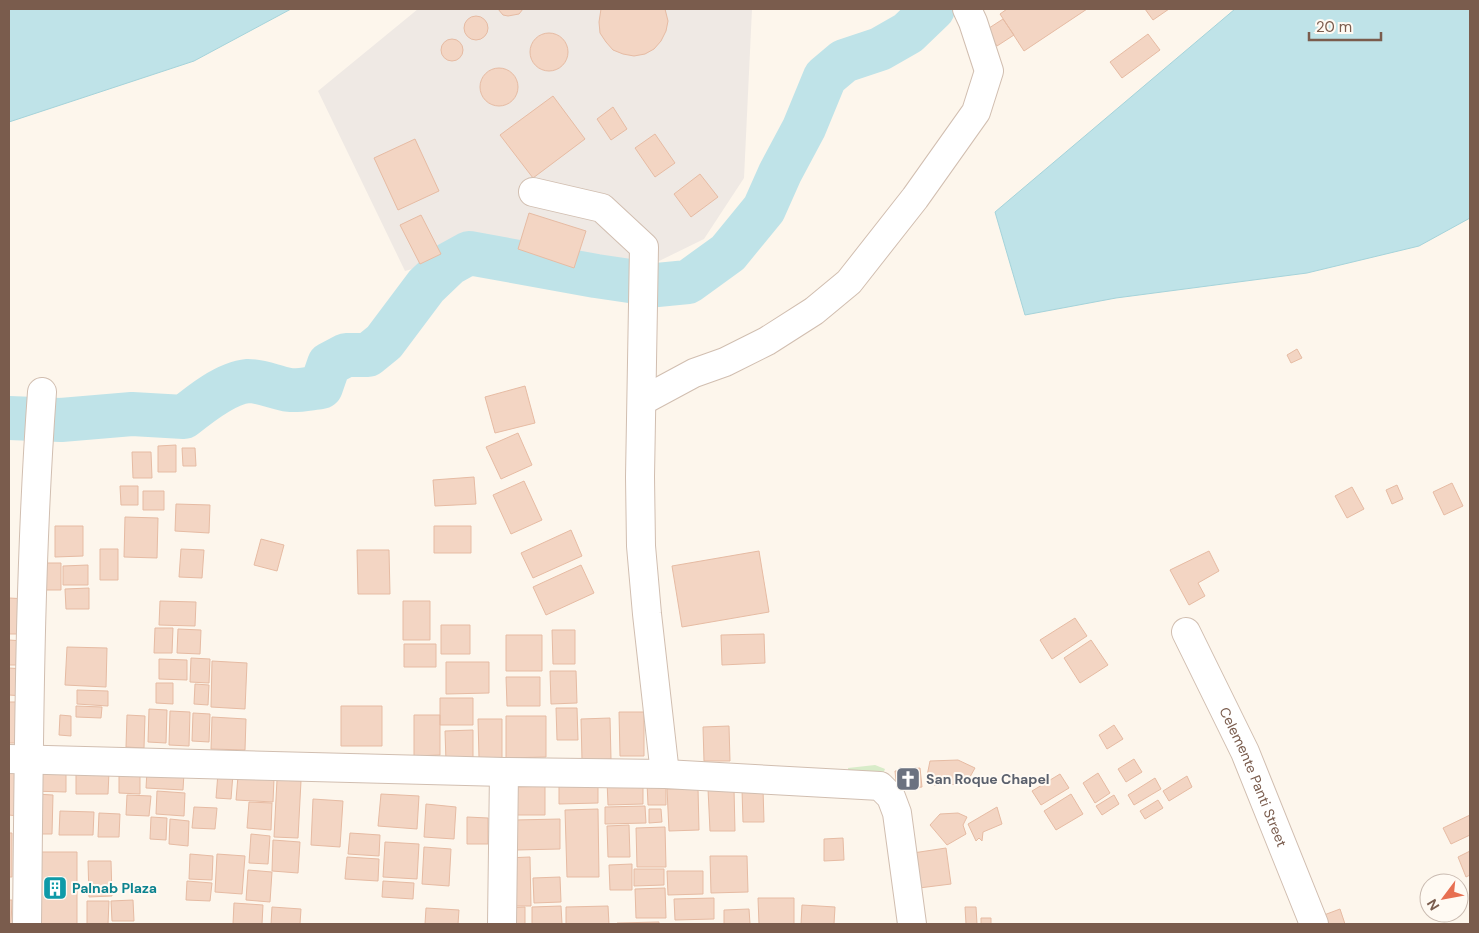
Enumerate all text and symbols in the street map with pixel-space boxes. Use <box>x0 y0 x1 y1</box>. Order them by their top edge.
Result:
scale bar <box>1309 10 1382 42</box>
text: 20 m <box>1316 17 1352 37</box>
street label: Celemente Panti Street <box>1215 704 1291 850</box>
church icon: San Roque Chapel <box>895 766 921 792</box>
place label: San Roque Chapel <box>926 770 1050 788</box>
north arrow <box>1419 873 1469 923</box>
building icon: Palnab Plaza <box>42 875 68 901</box>
place label: Palnab Plaza <box>72 879 157 897</box>
text: N <box>1423 896 1443 914</box>

